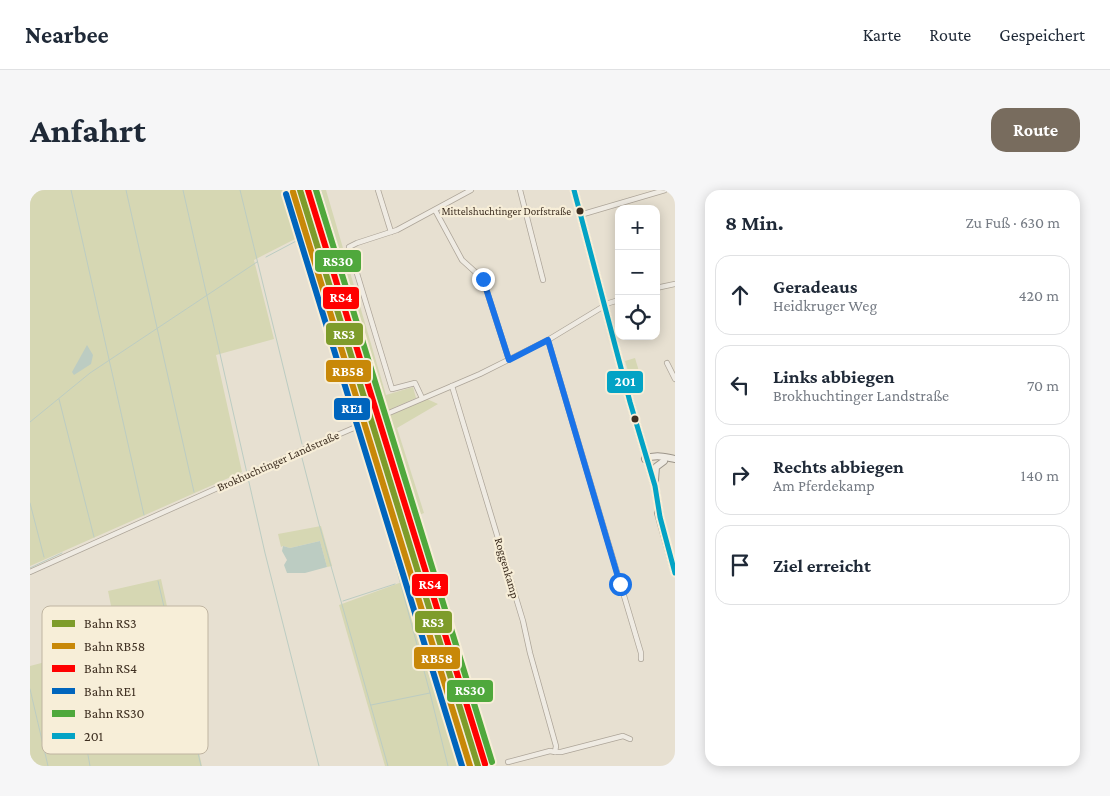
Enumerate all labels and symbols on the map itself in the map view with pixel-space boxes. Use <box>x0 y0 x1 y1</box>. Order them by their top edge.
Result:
place label: Mittelshuchtinger Dorfstraße <box>441 205 571 218</box>
marker: Mittelshuchtinger Dorfstraße <box>575 206 585 216</box>
line badge: RS30 <box>314 249 362 273</box>
text: RS30 <box>323 253 353 269</box>
route end <box>472 268 495 291</box>
line badge: RS4 <box>322 286 360 310</box>
text: RS4 <box>330 289 353 305</box>
line badge: RS3 <box>325 322 364 346</box>
text: RS3 <box>333 326 355 342</box>
line badge: RB58 <box>325 359 372 383</box>
text: RB58 <box>332 363 364 379</box>
line badge: 201 <box>606 370 644 394</box>
text: 201 <box>615 373 635 389</box>
line badge: RE1 <box>333 397 371 421</box>
text: RE1 <box>341 400 363 416</box>
unlabelled marker <box>630 414 640 424</box>
street label: Brokhuchtinger Landstraße <box>215 428 341 494</box>
street label: Roggenkamp <box>492 536 522 600</box>
line badge: RS4 <box>411 573 449 597</box>
route start <box>609 573 632 596</box>
text: RS4 <box>419 576 442 592</box>
legend <box>42 606 208 754</box>
line badge: RS3 <box>414 610 453 634</box>
text: RS3 <box>422 614 444 630</box>
text: Bahn RS3 <box>84 615 137 631</box>
text: Bahn RB58 <box>84 638 145 654</box>
line badge: RB58 <box>413 646 461 670</box>
text: RB58 <box>421 650 453 666</box>
text: Bahn RS4 <box>84 660 137 676</box>
line badge: RS30 <box>446 679 494 703</box>
text: RS30 <box>455 682 485 698</box>
text: Bahn RE1 <box>84 683 136 699</box>
text: Bahn RS30 <box>84 705 145 721</box>
text: 201 <box>84 728 104 744</box>

